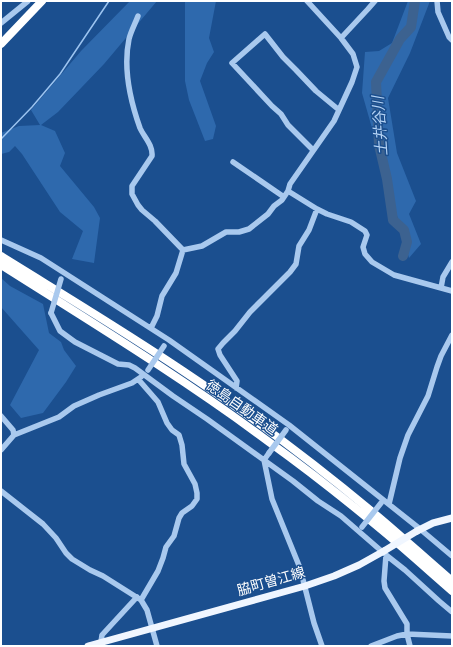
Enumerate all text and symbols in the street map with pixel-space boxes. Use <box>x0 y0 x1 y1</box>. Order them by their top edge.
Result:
water label: 土井谷川 <box>369 93 391 157</box>
street label: 徳島自動車道 <box>203 376 281 438</box>
street label: 脇町曽江線 <box>235 564 307 598</box>

